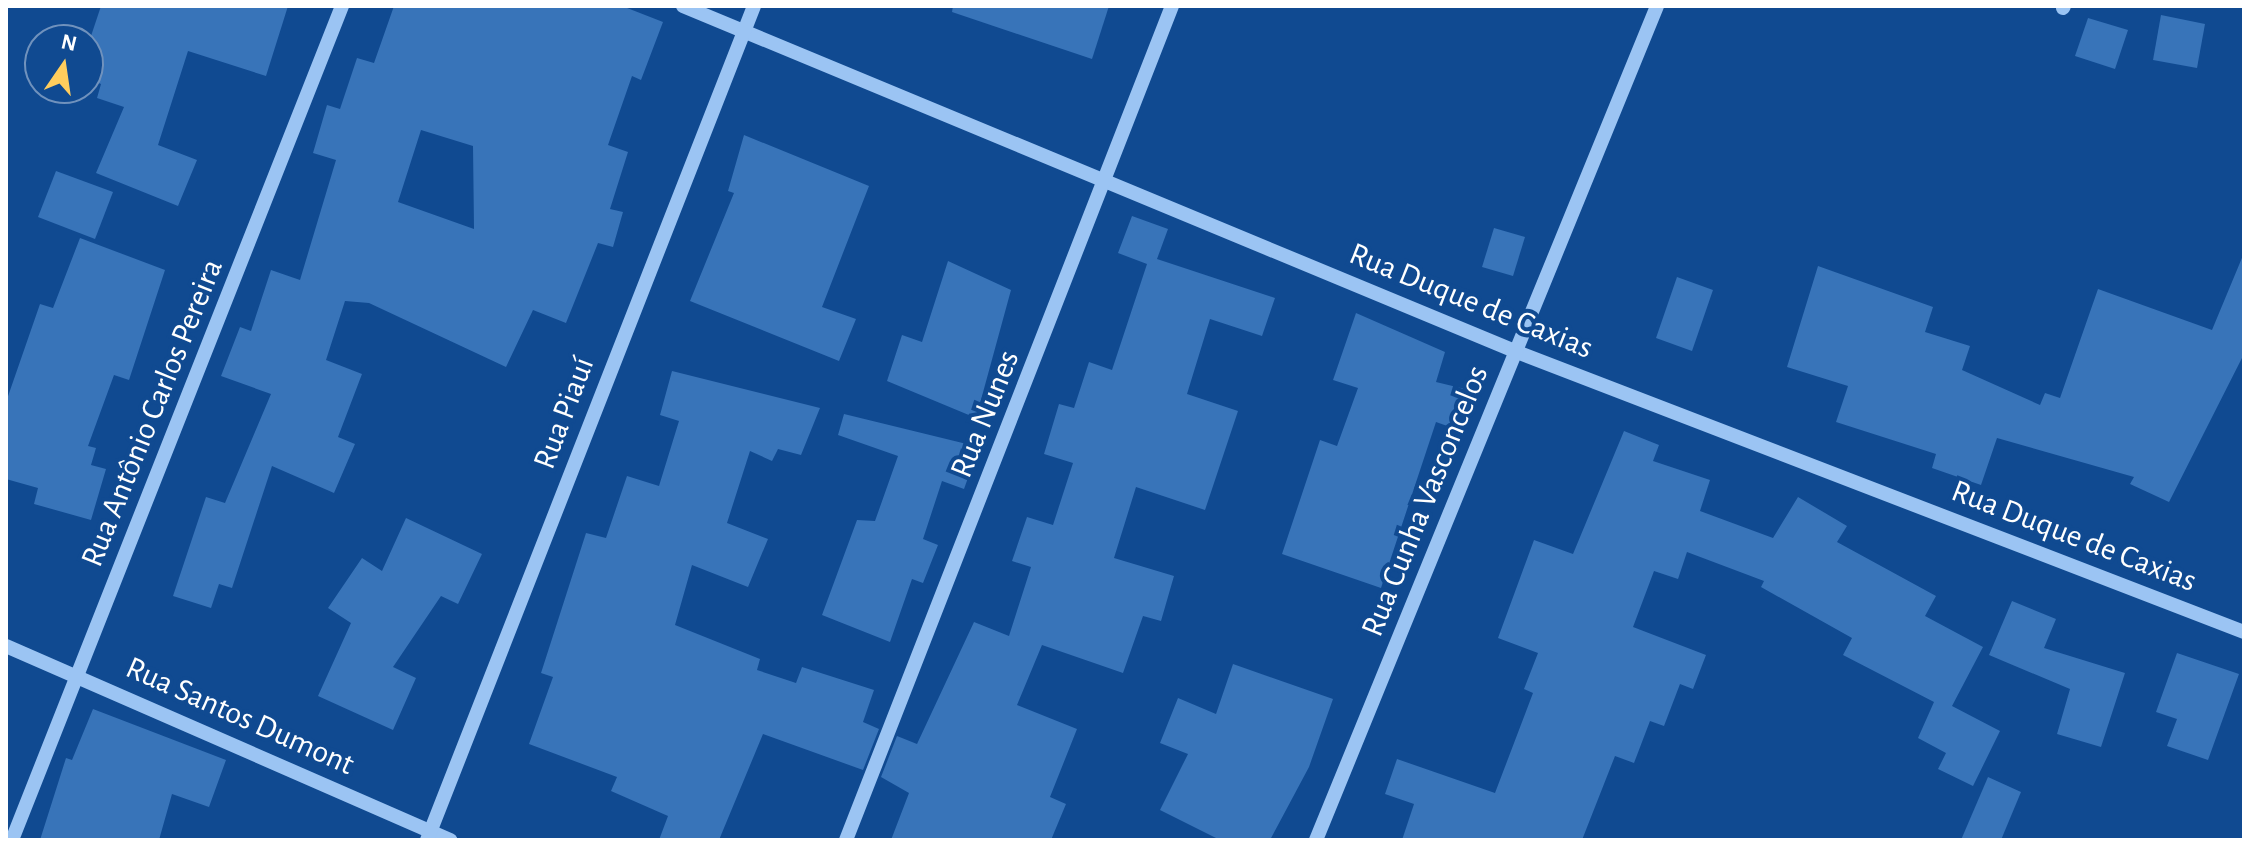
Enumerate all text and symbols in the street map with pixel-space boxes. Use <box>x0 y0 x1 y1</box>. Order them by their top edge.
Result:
north arrow <box>24 24 104 104</box>
text: N <box>59 30 79 55</box>
street label: Rua Duque de Caxias <box>1344 235 1598 367</box>
street label: Rua Antônio Carlos Pereira <box>73 254 231 572</box>
street label: Rua Nunes <box>942 345 1028 483</box>
street label: Rua Piauí <box>525 352 603 474</box>
street label: Rua Cunha Vasconcelos <box>1353 360 1497 642</box>
street label: Rua Duque de Caxias <box>1946 472 2202 600</box>
street label: Rua Santos Dumont <box>120 648 360 784</box>

